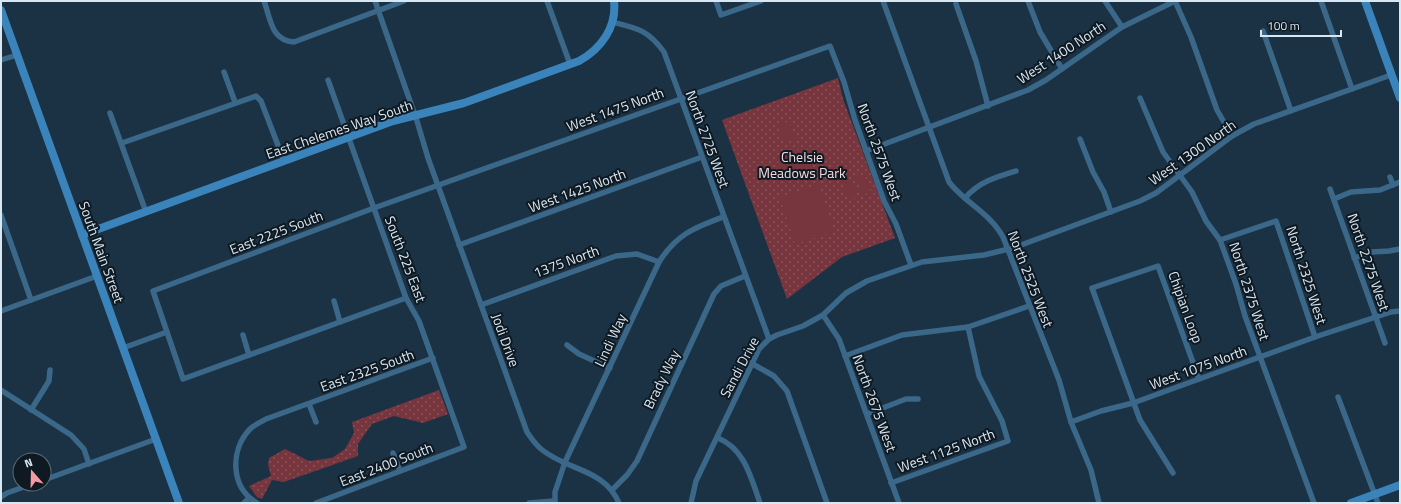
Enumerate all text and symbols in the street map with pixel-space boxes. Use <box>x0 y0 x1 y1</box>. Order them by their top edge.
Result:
scale bar <box>1261 12 1341 38</box>
street label: West 1400 North <box>1012 15 1110 89</box>
text: 100 m <box>1267 16 1300 35</box>
street label: West 1475 North <box>563 82 667 136</box>
street label: North 2725 West <box>681 87 735 191</box>
street label: East Chelemes Way South <box>263 94 415 164</box>
street label: North 2575 West <box>853 100 907 204</box>
street label: West 1300 North <box>1144 114 1240 190</box>
park label: Chelsie Meadows Park <box>758 146 846 183</box>
street label: West 1425 North <box>525 163 629 217</box>
street label: South Main Street <box>74 198 130 306</box>
street label: East 2225 South <box>226 205 326 259</box>
street label: North 2275 West <box>1342 210 1396 314</box>
street label: South 225 East <box>380 213 432 305</box>
street label: North 2325 West <box>1281 223 1333 327</box>
street label: North 2525 West <box>1003 228 1059 331</box>
street label: 1375 North <box>530 239 602 283</box>
street label: North 2375 West <box>1224 239 1276 343</box>
street label: Chipian Loop <box>1163 268 1209 346</box>
street label: Jodi Drive <box>487 310 525 370</box>
street label: Lindi Way <box>588 310 632 370</box>
street label: Sandi Drive <box>714 333 764 401</box>
street label: West 1075 North <box>1146 340 1250 394</box>
street label: East 2325 South <box>317 343 417 397</box>
street label: Brady Way <box>638 346 684 412</box>
street label: North 2675 West <box>848 351 902 455</box>
street label: West 1125 North <box>894 423 998 477</box>
street label: East 2400 South <box>336 437 436 491</box>
north arrow <box>12 452 52 492</box>
text: N <box>22 454 35 471</box>

